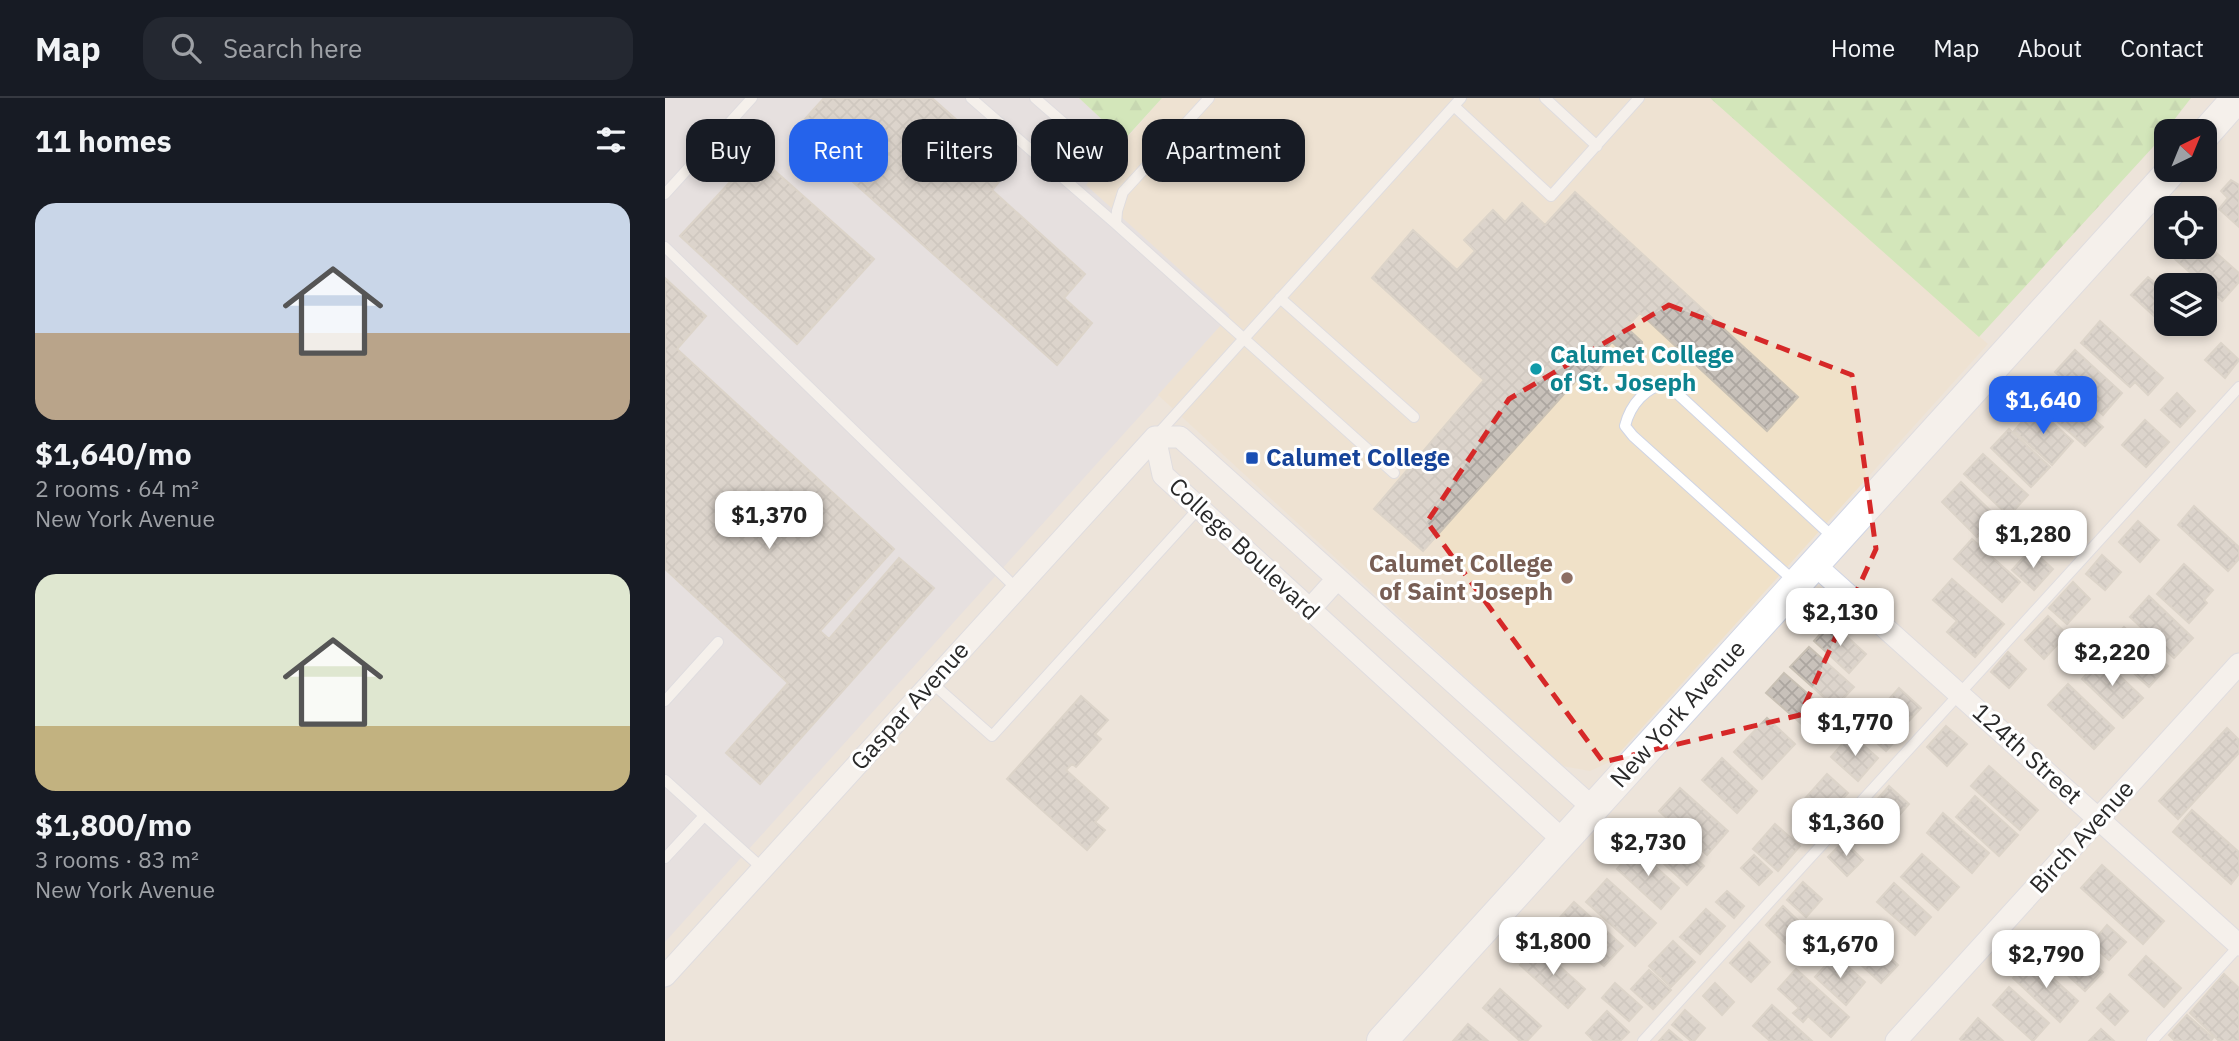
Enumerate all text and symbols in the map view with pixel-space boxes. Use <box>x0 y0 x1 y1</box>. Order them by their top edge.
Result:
search box <box>143 17 633 80</box>
text: Map <box>35 27 101 70</box>
icon: search <box>167 29 205 67</box>
text: Search here <box>223 31 362 65</box>
text: Home <box>1831 32 1895 64</box>
text: Map <box>1933 32 1979 64</box>
text: About <box>2017 32 2082 64</box>
text: Contact <box>2120 32 2204 64</box>
chip: Buy <box>686 119 775 182</box>
chip: Rent <box>789 119 888 182</box>
chip: Filters <box>902 119 1017 182</box>
chip: New <box>1031 119 1128 182</box>
chip: Apartment <box>1142 119 1305 182</box>
north arrow <box>2154 119 2217 182</box>
map controls <box>2154 119 2217 336</box>
text: 11 homes <box>35 121 172 160</box>
icon: filters <box>592 121 630 159</box>
button: locate <box>2154 196 2217 259</box>
icon: home <box>270 248 396 374</box>
button: layers <box>2154 273 2217 336</box>
place label: Calumet College of St. Joseph <box>1550 338 1734 398</box>
marker: Calumet College of St. Joseph <box>1528 361 1544 377</box>
pin: $1,640 <box>1986 376 2100 436</box>
text: $1,640 <box>2005 384 2081 414</box>
text: $1,640/mo <box>35 434 192 473</box>
place label: Calumet College <box>1266 441 1450 473</box>
marker: Calumet College <box>1244 450 1260 466</box>
street label: College Boulevard <box>1162 470 1327 626</box>
text: 2 rooms · 64 m² <box>35 473 199 503</box>
pin: $1,370 <box>712 491 826 551</box>
text: $1,370 <box>731 499 807 529</box>
text: New York Avenue <box>35 503 215 533</box>
pin: $1,280 <box>1976 510 2090 570</box>
text: $1,280 <box>1995 518 2071 548</box>
place label: Calumet College of Saint Joseph <box>1369 547 1553 607</box>
marker: Calumet College of Saint Joseph <box>1559 570 1575 586</box>
pin: $2,130 <box>1783 588 1897 648</box>
text: $2,130 <box>1802 596 1878 626</box>
icon: home <box>270 619 396 745</box>
pin: $2,220 <box>2055 628 2169 688</box>
street label: New York Avenue <box>1603 633 1752 794</box>
street label: Gaspar Avenue <box>843 634 976 776</box>
text: $2,220 <box>2074 636 2150 666</box>
street label: 124th Street <box>1966 696 2089 811</box>
pin: $1,770 <box>1798 698 1912 758</box>
text: $1,770 <box>1817 706 1893 736</box>
street label: Birch Avenue <box>2022 773 2141 900</box>
pin: $1,360 <box>1789 798 1903 858</box>
text: $1,800/mo <box>35 805 192 844</box>
text: $1,360 <box>1808 806 1884 836</box>
pin: $2,730 <box>1591 818 1705 878</box>
text: $2,730 <box>1610 826 1686 856</box>
text: 3 rooms · 83 m² <box>35 844 199 874</box>
text: New York Avenue <box>35 874 215 904</box>
pin: $1,800 <box>1496 918 1610 977</box>
pin: $1,670 <box>1783 920 1897 980</box>
text: $1,800 <box>1515 925 1591 955</box>
text: $1,670 <box>1802 928 1878 958</box>
pin: $2,790 <box>1989 930 2103 990</box>
text: $2,790 <box>2008 938 2084 968</box>

